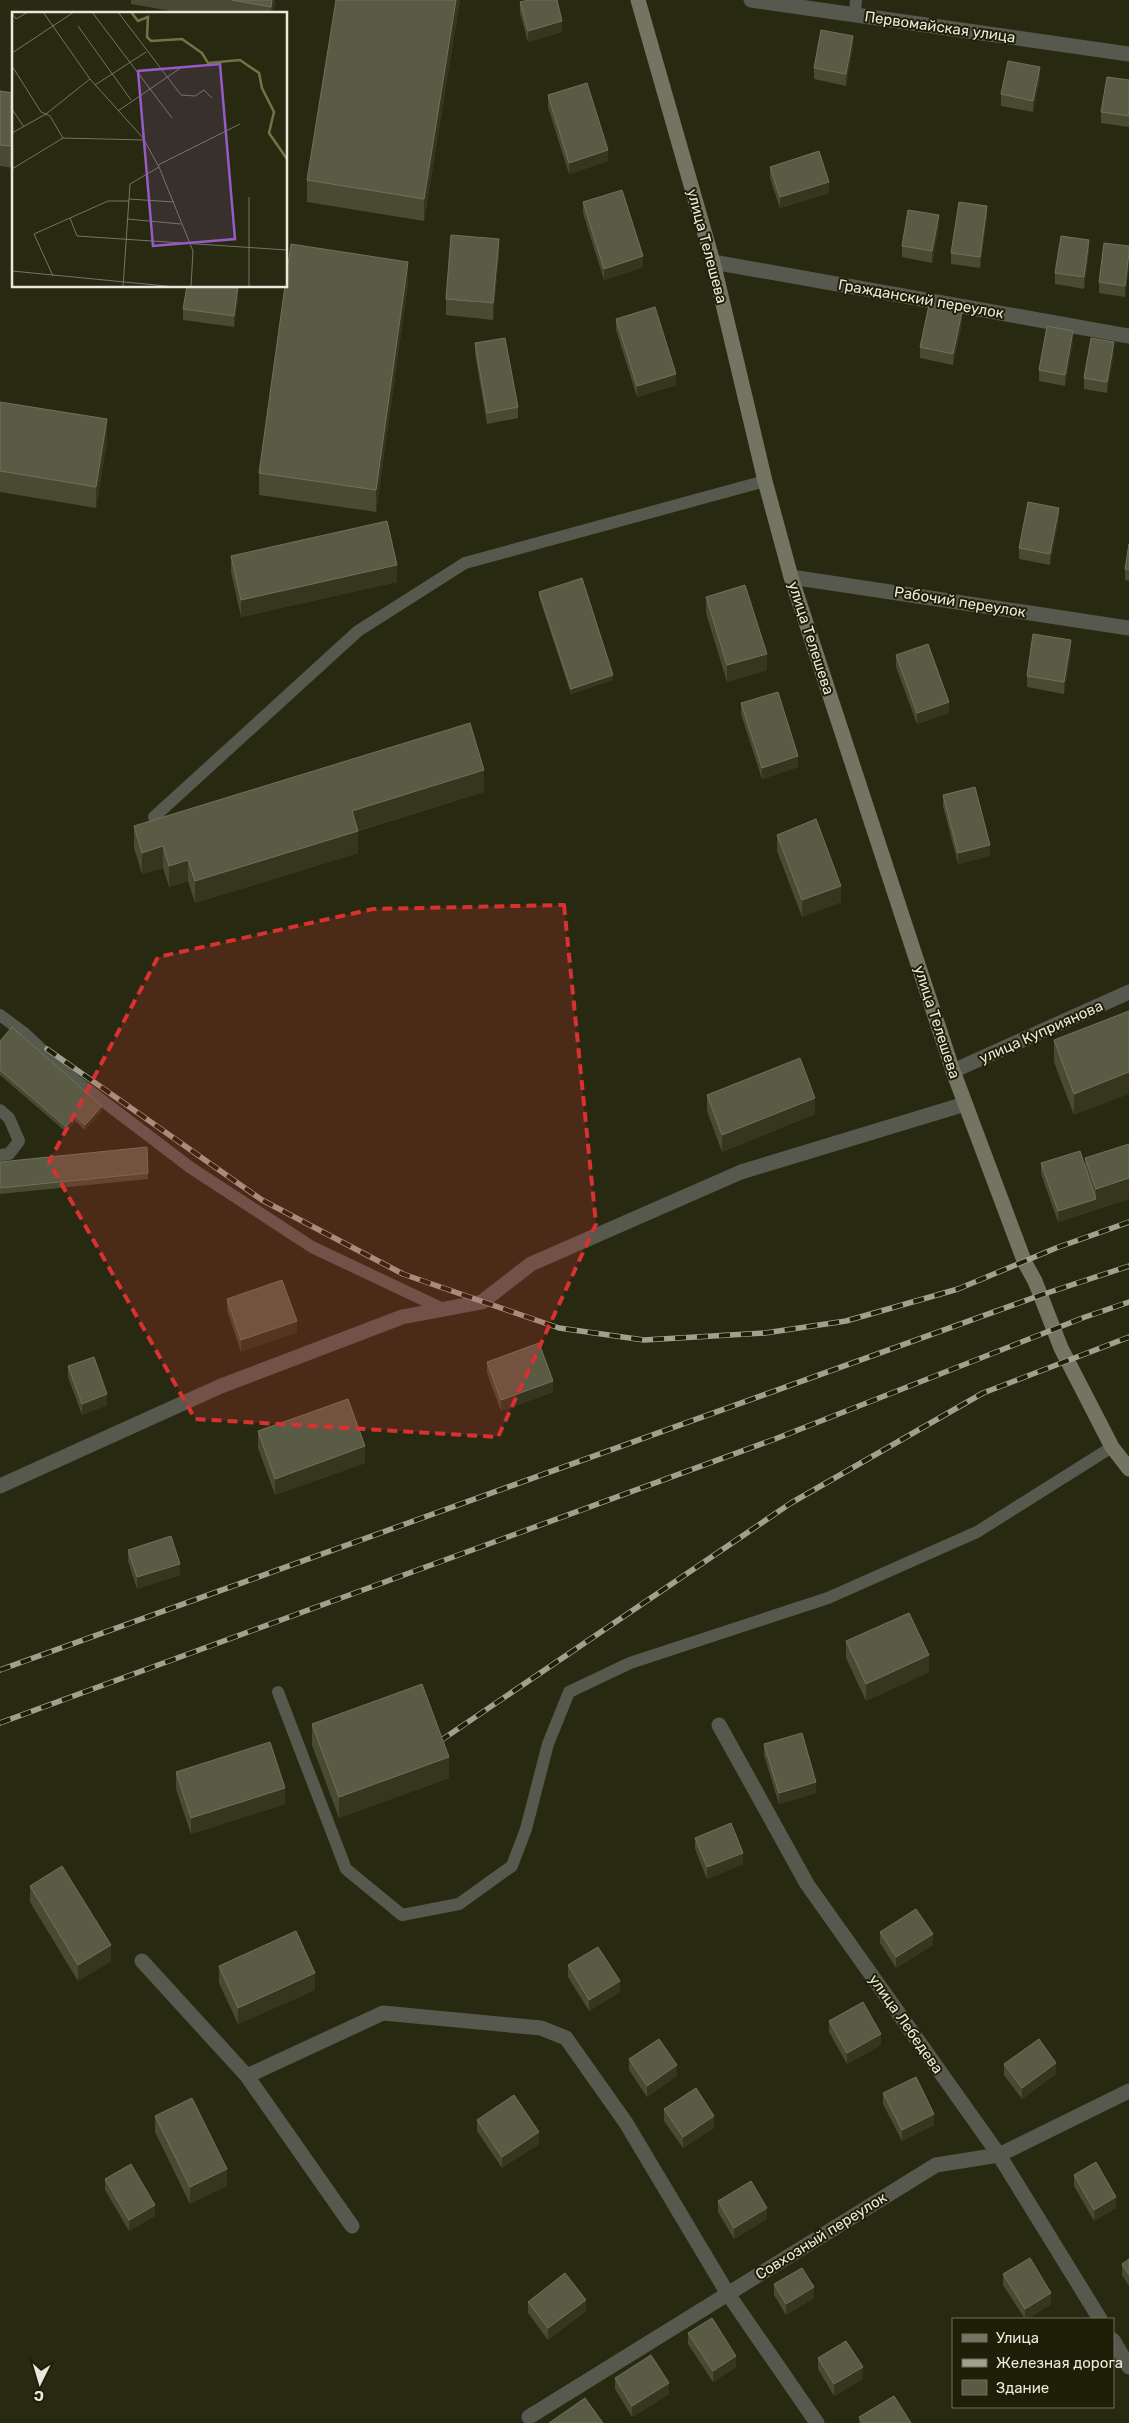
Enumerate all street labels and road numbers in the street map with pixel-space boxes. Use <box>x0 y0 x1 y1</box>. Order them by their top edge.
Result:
street label: Первомайская улица <box>863 7 1017 47</box>
street label: улица Телешева <box>683 187 731 305</box>
street label: Гражданский переулок <box>837 276 1005 322</box>
street label: улица Телешева <box>784 579 838 697</box>
street label: Рабочий переулок <box>893 583 1027 621</box>
street label: улица Телешева <box>910 963 964 1081</box>
street label: улица Куприянова <box>976 997 1106 1067</box>
street label: улица Лебедева <box>865 1971 947 2077</box>
street label: Совхозный переулок <box>752 2188 890 2284</box>

